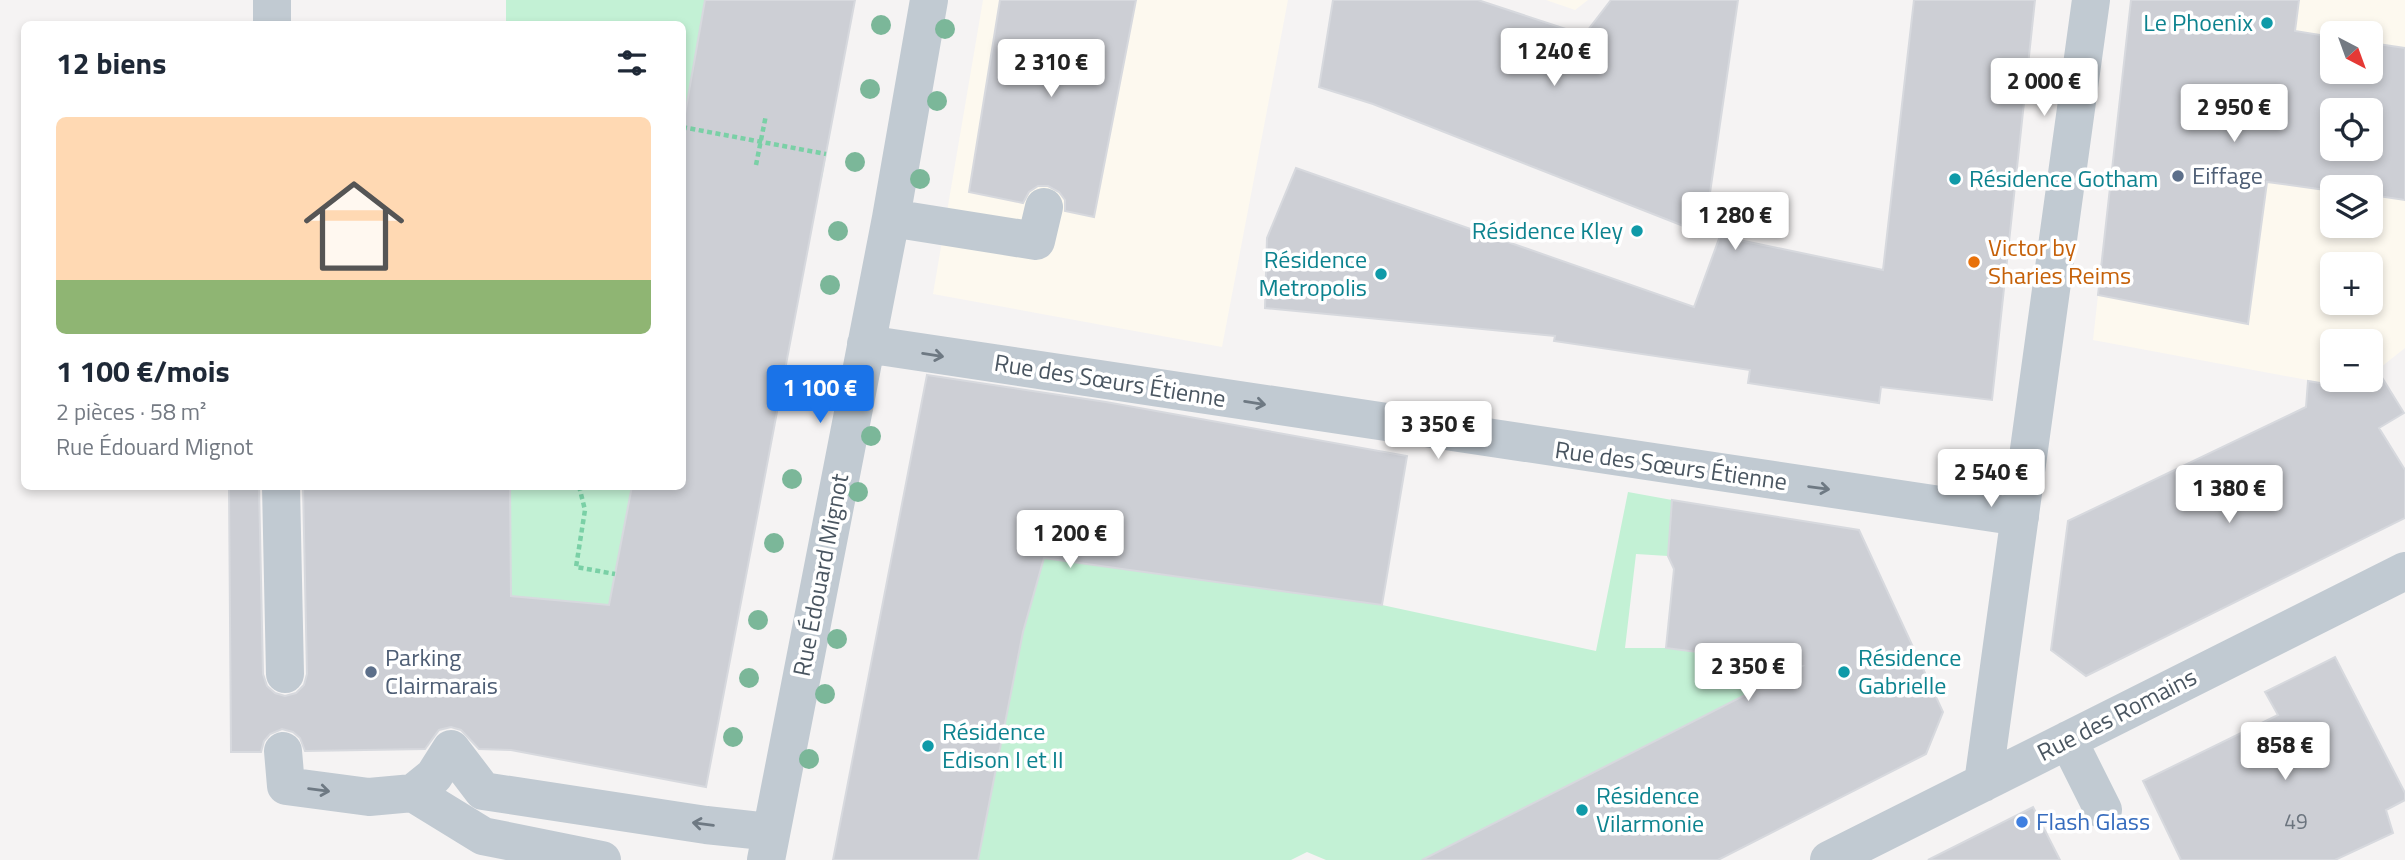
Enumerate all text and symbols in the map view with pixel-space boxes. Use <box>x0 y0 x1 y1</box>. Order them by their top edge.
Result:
place label: Le Phoenix <box>2143 4 2253 40</box>
marker: Le Phoenix <box>2259 15 2275 31</box>
north arrow <box>2320 21 2384 84</box>
map controls <box>2320 21 2383 392</box>
pin: 1 240 € <box>1489 28 1619 88</box>
text: 1 240 € <box>1517 33 1591 68</box>
text: 12 biens <box>56 40 166 86</box>
pin: 2 310 € <box>986 40 1116 99</box>
icon: filters <box>613 44 651 82</box>
text: 2 310 € <box>1014 44 1088 79</box>
pin: 2 000 € <box>1979 58 2109 118</box>
text: 2 000 € <box>2007 63 2081 98</box>
pin: 2 950 € <box>2169 85 2299 144</box>
text: 2 950 € <box>2197 89 2271 124</box>
button: locate <box>2320 98 2383 161</box>
place label: Eiffage <box>2192 157 2263 193</box>
place label: Résidence Gotham <box>1969 160 2158 196</box>
icon: home <box>291 163 417 289</box>
marker: Eiffage <box>2170 168 2186 184</box>
marker: Résidence Gotham <box>1947 171 1963 187</box>
button: layers <box>2320 175 2383 238</box>
pin: 1 280 € <box>1670 192 1800 252</box>
text: 1 280 € <box>1698 197 1772 232</box>
place label: Résidence Kley <box>1472 212 1623 248</box>
marker: Résidence Kley <box>1629 223 1645 239</box>
place label: Victor by Sharies Reims <box>1988 229 2131 293</box>
place label: Résidence Metropolis <box>1258 241 1367 305</box>
button: + <box>2320 252 2383 315</box>
marker: Victor by Sharies Reims <box>1966 254 1982 270</box>
marker: Résidence Metropolis <box>1373 266 1389 282</box>
button: − <box>2320 329 2383 392</box>
street label: Rue des Sœurs Étienne <box>992 344 1229 416</box>
text: 1 100 €/mois <box>56 348 230 394</box>
one-way arrow <box>921 348 944 361</box>
pin: 1 100 € <box>755 366 885 425</box>
text: 1 100 € <box>783 370 857 405</box>
text: 2 pièces · 58 m² <box>56 394 207 429</box>
one-way arrow <box>1243 397 1266 410</box>
pin: 3 350 € <box>1373 402 1503 461</box>
text: 3 350 € <box>1401 406 1475 441</box>
text: Rue Édouard Mignot <box>56 429 253 464</box>
street label: Rue des Sœurs Étienne <box>1553 431 1790 499</box>
pin: 2 540 € <box>1926 449 2056 509</box>
text: 2 540 € <box>1954 454 2028 489</box>
pin: 1 380 € <box>2164 466 2294 525</box>
street label: Rue Édouard Mignot <box>783 470 857 679</box>
text: 1 380 € <box>2192 470 2266 505</box>
one-way arrow <box>1807 481 1830 494</box>
pin: 1 200 € <box>1005 510 1135 570</box>
text: 1 200 € <box>1033 515 1107 550</box>
place label: Parking Clairmarais <box>385 639 498 703</box>
place label: Résidence Gabrielle <box>1858 639 1961 703</box>
pin: 2 350 € <box>1683 644 1813 703</box>
text: 2 350 € <box>1711 648 1785 683</box>
street label: Rue des Romains <box>2031 658 2203 770</box>
marker: Parking Clairmarais <box>363 664 379 680</box>
marker: Résidence Gabrielle <box>1836 664 1852 680</box>
place label: Résidence Edison I et II <box>942 713 1064 777</box>
pin: 858 € <box>2236 722 2334 782</box>
text: 858 € <box>2257 727 2313 762</box>
marker: Résidence Edison I et II <box>920 738 936 754</box>
place label: Résidence Vilarmonie <box>1596 777 1704 841</box>
one-way arrow <box>307 784 330 797</box>
marker: Résidence Vilarmonie <box>1574 802 1590 818</box>
place label: Flash Glass <box>2036 803 2150 839</box>
house number: 49 <box>2284 805 2308 837</box>
marker: Flash Glass <box>2014 814 2030 830</box>
one-way arrow <box>692 818 715 831</box>

